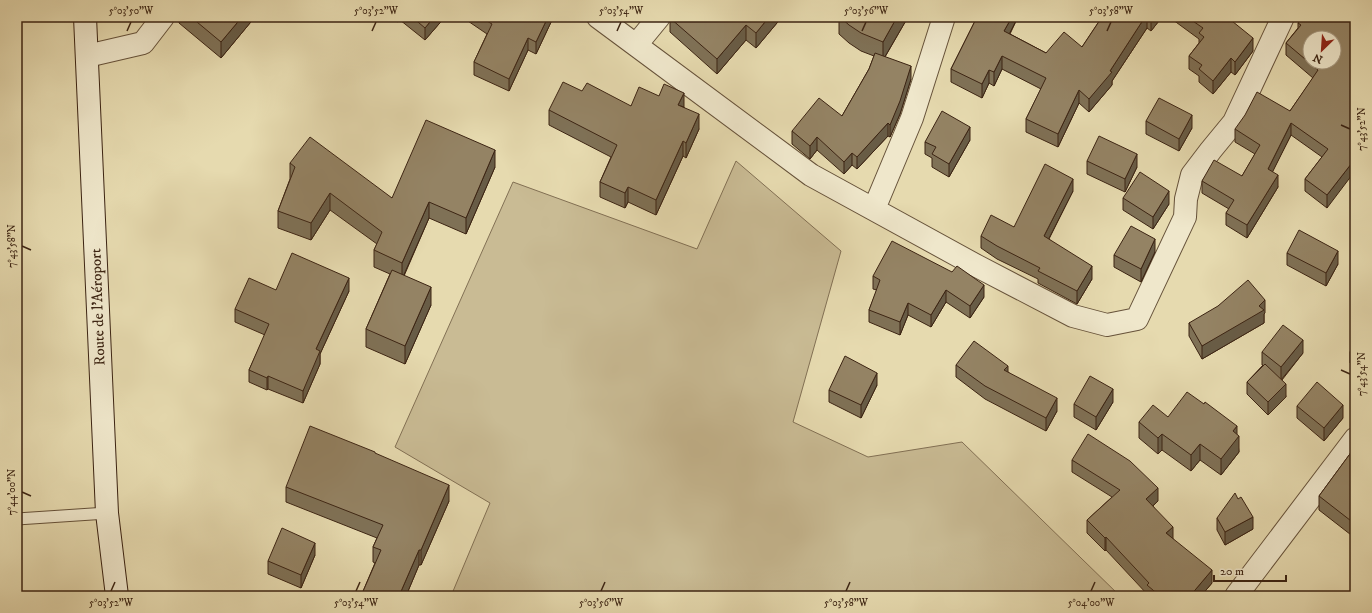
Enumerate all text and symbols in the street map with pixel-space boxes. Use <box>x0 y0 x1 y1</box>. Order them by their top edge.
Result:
text: 5°03'50"W <box>109 5 154 17</box>
text: 5°03'52"W <box>354 5 399 17</box>
text: 5°03'54"W <box>599 5 644 17</box>
text: 5°03'56"W <box>844 5 889 17</box>
text: 5°03'58"W <box>1089 5 1134 17</box>
north arrow <box>1302 30 1342 70</box>
text: N <box>1311 50 1325 66</box>
text: 7°43'52"N <box>1356 107 1368 151</box>
text: 7°43'58"N <box>6 224 18 268</box>
street label: Route de l'Aéroport <box>86 248 110 366</box>
text: 7°43'54"N <box>1356 352 1368 396</box>
text: 7°44'00"N <box>6 469 18 515</box>
scale bar <box>1214 557 1286 583</box>
text: 20 m <box>1220 564 1244 579</box>
text: 5°03'52"W <box>89 597 134 609</box>
text: 5°03'54"W <box>334 597 379 609</box>
text: 5°03'56"W <box>579 597 624 609</box>
text: 5°03'58"W <box>824 597 869 609</box>
text: 5°04'00"W <box>1068 597 1115 609</box>

